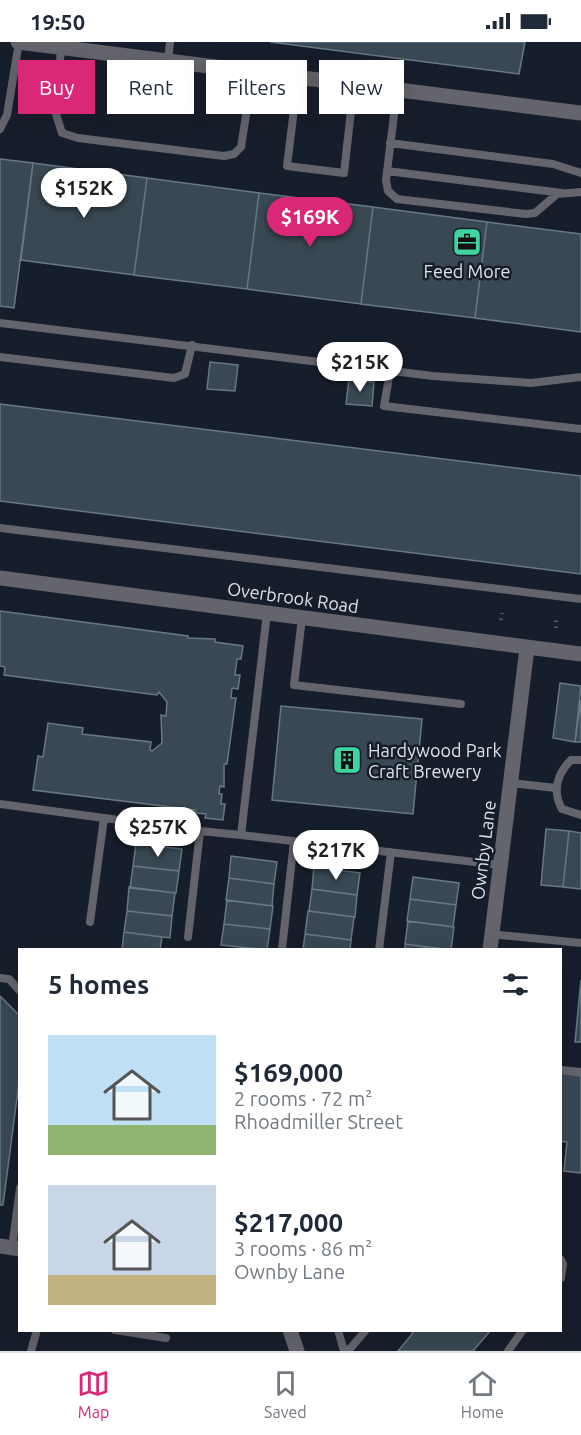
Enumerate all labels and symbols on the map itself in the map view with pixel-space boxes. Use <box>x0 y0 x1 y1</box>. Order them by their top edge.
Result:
pin: $152K <box>42 168 126 219</box>
pin: $169K <box>268 197 352 248</box>
office icon: Feed More <box>451 226 483 258</box>
place label: Feed More <box>424 261 510 281</box>
pin: $215K <box>318 342 402 393</box>
street label: Overbrook Road <box>226 578 360 616</box>
place label: Hardywood Park Craft Brewery <box>368 740 502 781</box>
building icon: Hardywood Park Craft Brewery <box>331 744 363 776</box>
street label: Ownby Lane <box>467 799 499 901</box>
pin: $257K <box>116 807 200 858</box>
pin: $217K <box>294 830 378 881</box>

